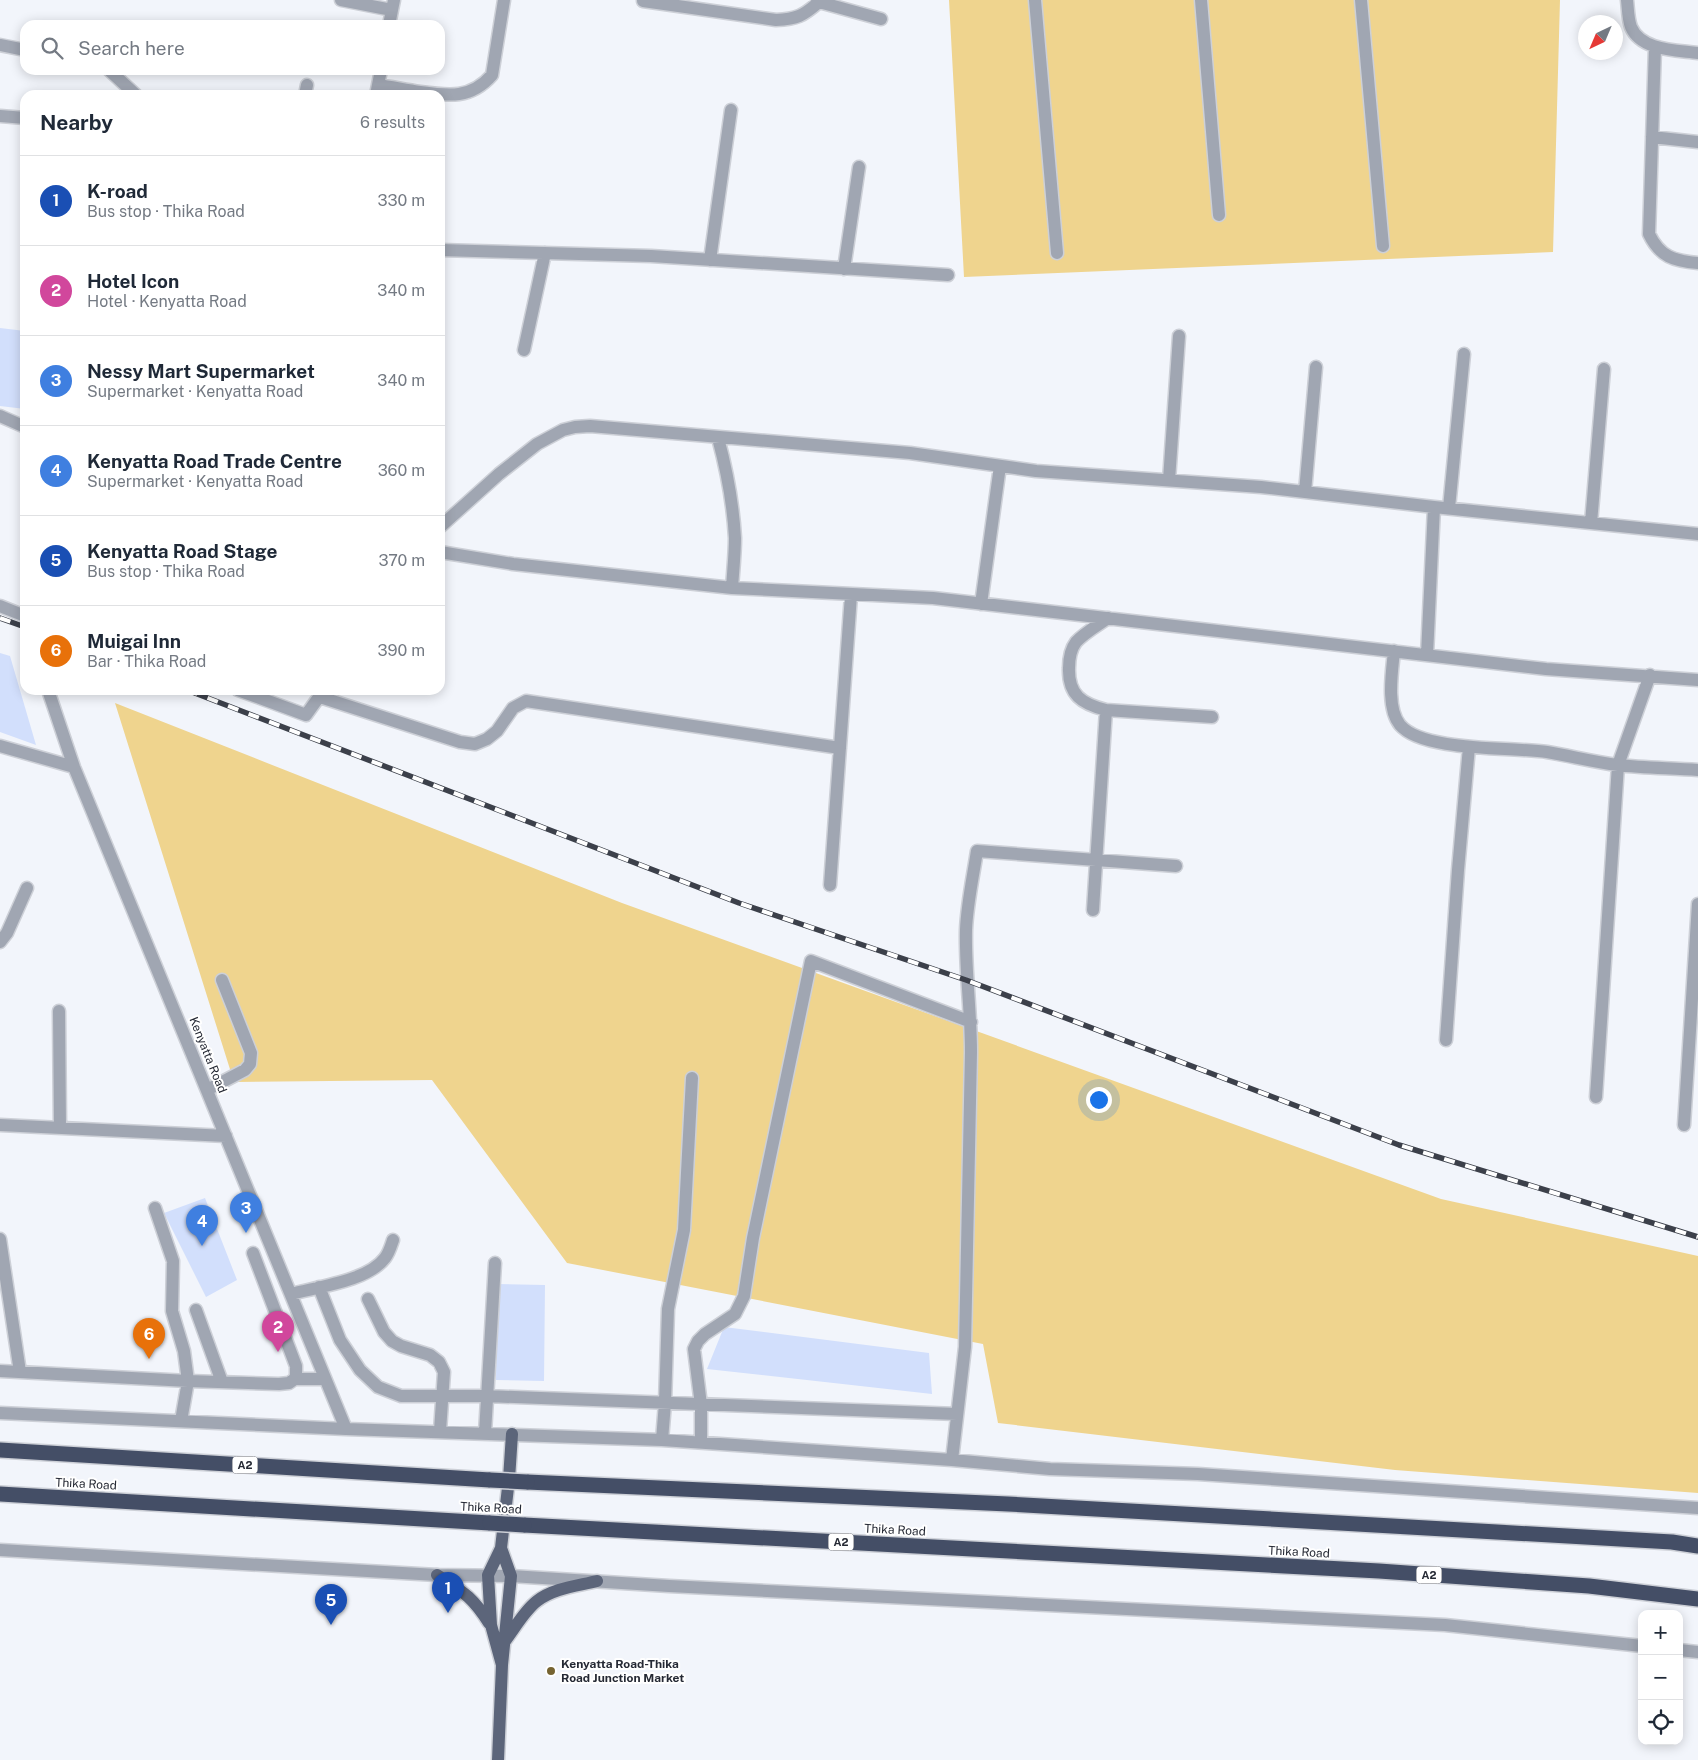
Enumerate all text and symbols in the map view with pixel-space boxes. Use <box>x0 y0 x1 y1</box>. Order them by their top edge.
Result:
north arrow <box>1578 15 1623 60</box>
search box <box>20 20 445 75</box>
icon: search <box>38 34 66 62</box>
text: Search here <box>78 37 185 59</box>
text: Nearby <box>40 110 113 135</box>
text: 6 results <box>360 113 425 132</box>
text: K-road <box>87 180 148 202</box>
text: 1 <box>53 191 59 210</box>
text: 330 m <box>378 191 425 210</box>
text: Bus stop · Thika Road <box>87 202 245 221</box>
text: Hotel Icon <box>87 270 179 292</box>
text: 2 <box>51 281 61 300</box>
text: 340 m <box>377 281 425 300</box>
text: Hotel · Kenyatta Road <box>87 292 247 311</box>
text: Nessy Mart Supermarket <box>87 360 315 382</box>
text: 3 <box>51 371 61 390</box>
text: 340 m <box>377 371 425 390</box>
text: Supermarket · Kenyatta Road <box>87 382 303 401</box>
text: Kenyatta Road Trade Centre <box>87 450 342 472</box>
text: 4 <box>51 461 61 480</box>
text: 360 m <box>378 461 425 480</box>
text: Supermarket · Kenyatta Road <box>87 472 303 491</box>
text: Kenyatta Road Stage <box>87 540 277 562</box>
text: 5 <box>51 551 61 570</box>
text: 370 m <box>378 551 425 570</box>
text: Bus stop · Thika Road <box>87 562 245 581</box>
text: Muigai Inn <box>87 630 181 652</box>
text: 6 <box>51 641 61 660</box>
text: 390 m <box>378 641 425 660</box>
text: Bar · Thika Road <box>87 652 206 671</box>
street label: Kenyatta Road <box>186 1015 230 1095</box>
your location <box>1086 1087 1112 1113</box>
pin: 3 <box>230 1192 262 1233</box>
pin: 4 <box>186 1205 218 1246</box>
pin: 2 <box>262 1311 294 1352</box>
pin: 6 <box>133 1318 165 1359</box>
road number: A2 <box>232 1456 258 1474</box>
street label: Thika Road <box>55 1475 117 1493</box>
street label: Thika Road <box>460 1499 522 1517</box>
street label: Thika Road <box>864 1521 926 1539</box>
road number: A2 <box>828 1534 854 1550</box>
street label: Thika Road <box>1268 1543 1330 1561</box>
road number: A2 <box>1416 1566 1442 1584</box>
pin: 1 <box>432 1572 464 1613</box>
pin: 5 <box>315 1584 347 1625</box>
map controls <box>1638 1610 1683 1745</box>
button: + <box>1638 1610 1683 1655</box>
button: − <box>1638 1655 1683 1700</box>
place label: Kenyatta Road-Thika Road Junction Market <box>561 1657 684 1685</box>
marker: Kenyatta Road-Thika Road Junction Market <box>545 1665 557 1677</box>
button: locate <box>1638 1700 1683 1745</box>

